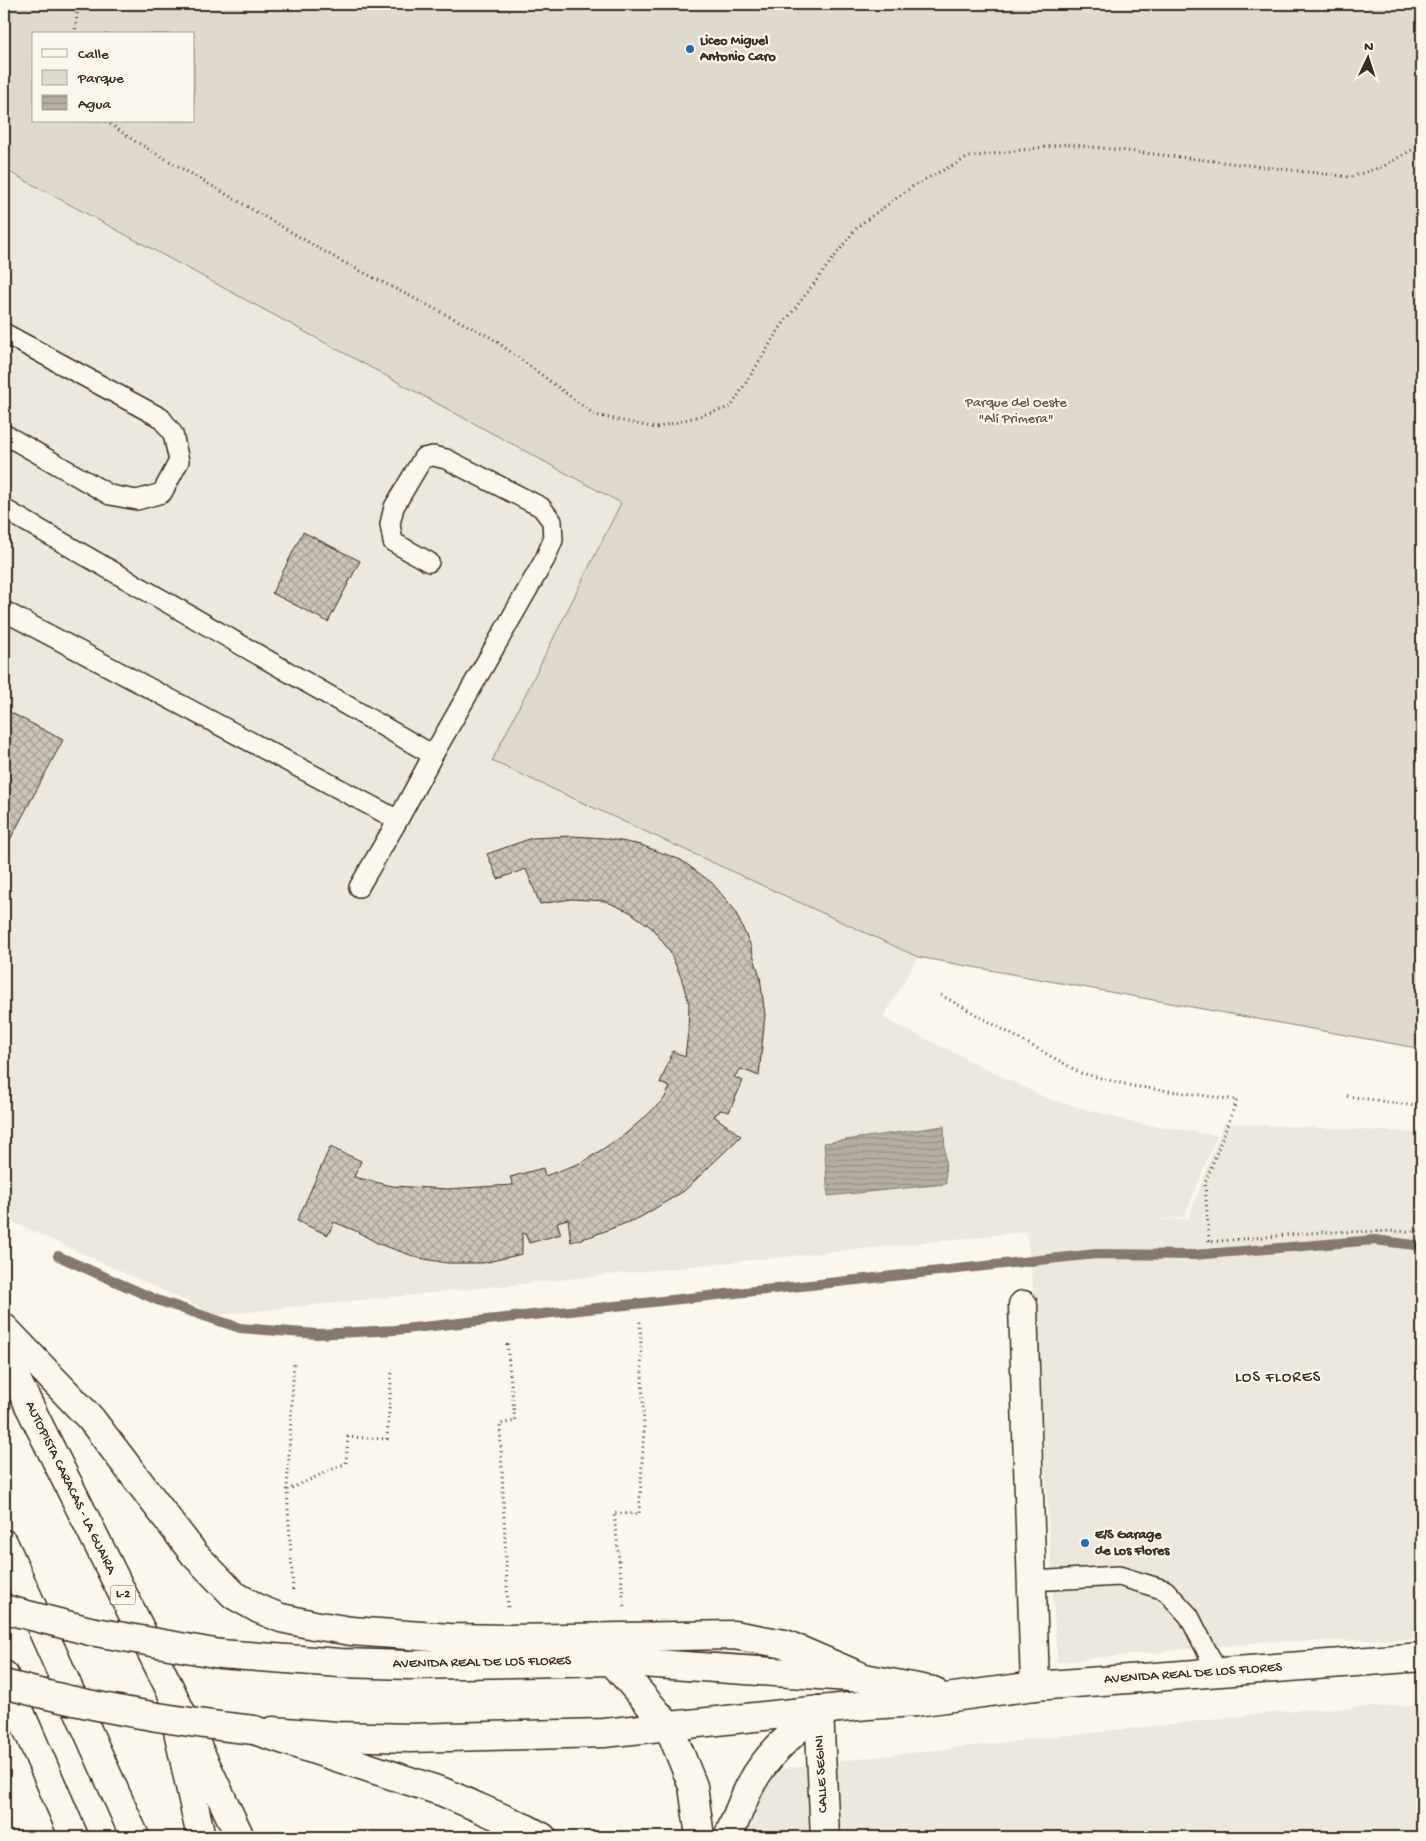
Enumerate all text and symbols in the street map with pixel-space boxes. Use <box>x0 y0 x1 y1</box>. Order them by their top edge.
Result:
legend <box>32 32 195 122</box>
north arrow <box>1344 32 1394 82</box>
place label: Liceo Miguel Antonio Caro <box>699 33 776 66</box>
text: N <box>1364 39 1374 56</box>
marker: Liceo Miguel Antonio Caro <box>684 43 696 55</box>
text: Calle <box>78 46 109 64</box>
text: Parque <box>77 70 124 88</box>
text: Agua <box>78 96 111 114</box>
park label: Parque del Oeste "Alí Primera" <box>964 395 1068 428</box>
district label: LOS FLORES <box>1235 1369 1321 1388</box>
street label: AUTOPISTA CARACAS - LA GUAIRA <box>21 1399 120 1578</box>
place label: E/S Garage de Los Flores <box>1095 1527 1170 1560</box>
marker: E/S Garage de Los Flores <box>1079 1537 1091 1549</box>
road number: L-2 <box>110 1586 136 1604</box>
street label: AVENIDA REAL DE LOS FLORES <box>393 1653 572 1673</box>
street label: AVENIDA REAL DE LOS FLORES <box>1103 1659 1283 1689</box>
street label: CALLE SEGINI <box>811 1735 833 1813</box>

